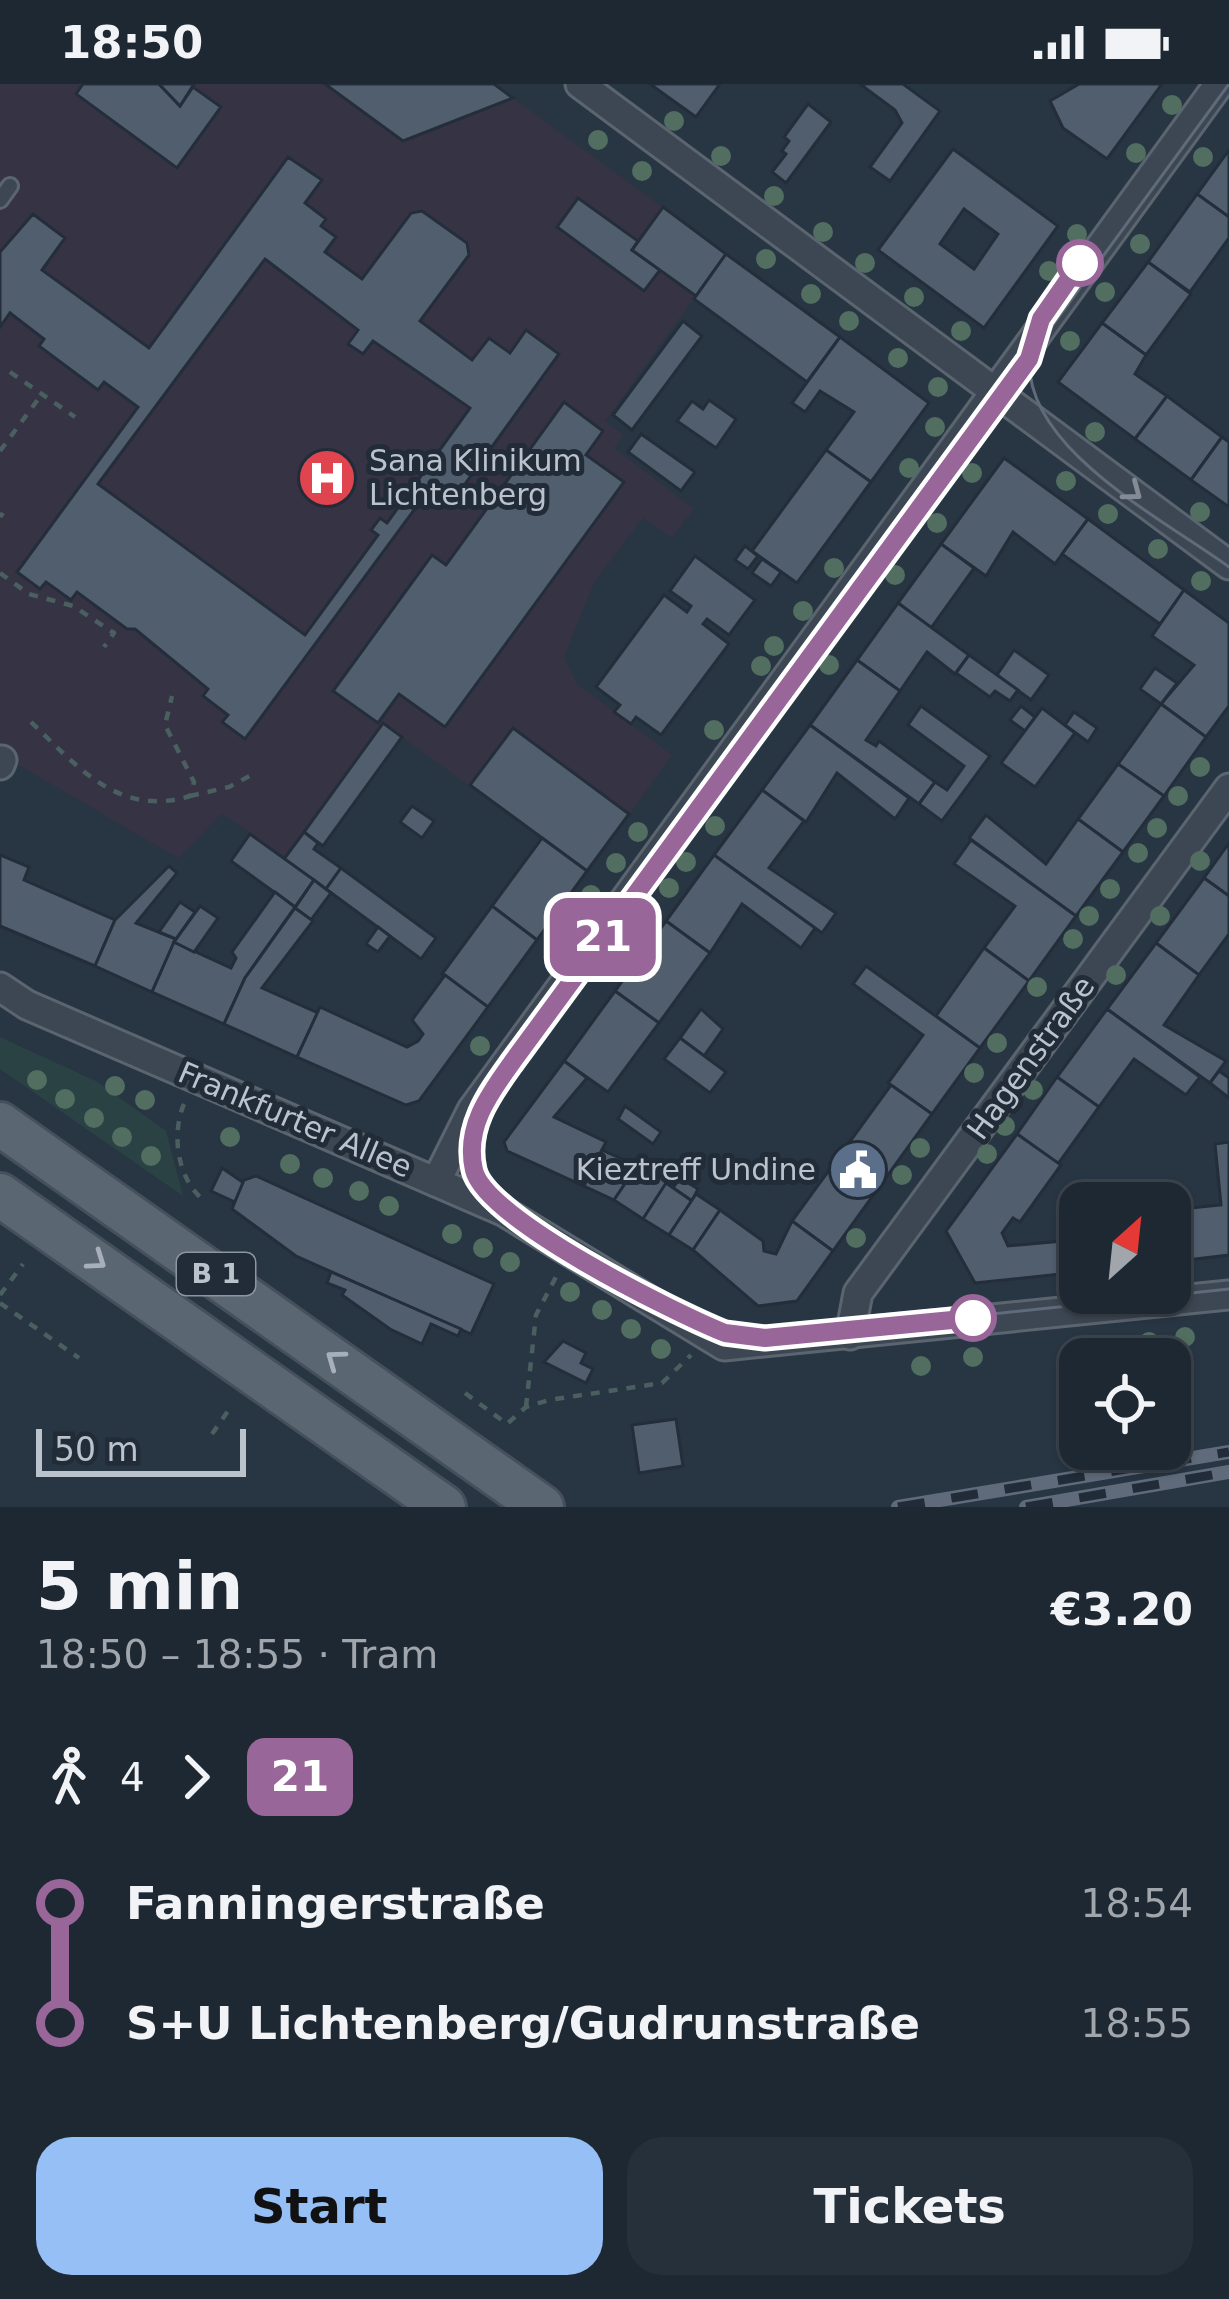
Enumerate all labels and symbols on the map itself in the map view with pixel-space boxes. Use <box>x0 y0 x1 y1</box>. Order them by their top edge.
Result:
unlabelled marker <box>1058 241 1102 285</box>
place label: Sana Klinikum Lichtenberg <box>369 443 582 512</box>
hospital icon: Sana Klinikum Lichtenberg <box>296 447 358 509</box>
one-way arrow <box>1119 478 1141 500</box>
line badge: 21 <box>549 898 657 976</box>
street label: Hagenstraße <box>960 969 1101 1146</box>
street label: Frankfurter Allee <box>173 1055 417 1185</box>
public building icon: Kieztreff Undine <box>827 1139 889 1201</box>
place label: Kieztreff Undine <box>576 1152 816 1187</box>
north arrow <box>1059 1182 1191 1314</box>
one-way arrow <box>83 1247 105 1269</box>
road number: B 1 <box>177 1253 255 1295</box>
unlabelled marker <box>951 1296 995 1340</box>
one-way arrow <box>327 1351 348 1373</box>
scale bar <box>36 1423 246 1476</box>

